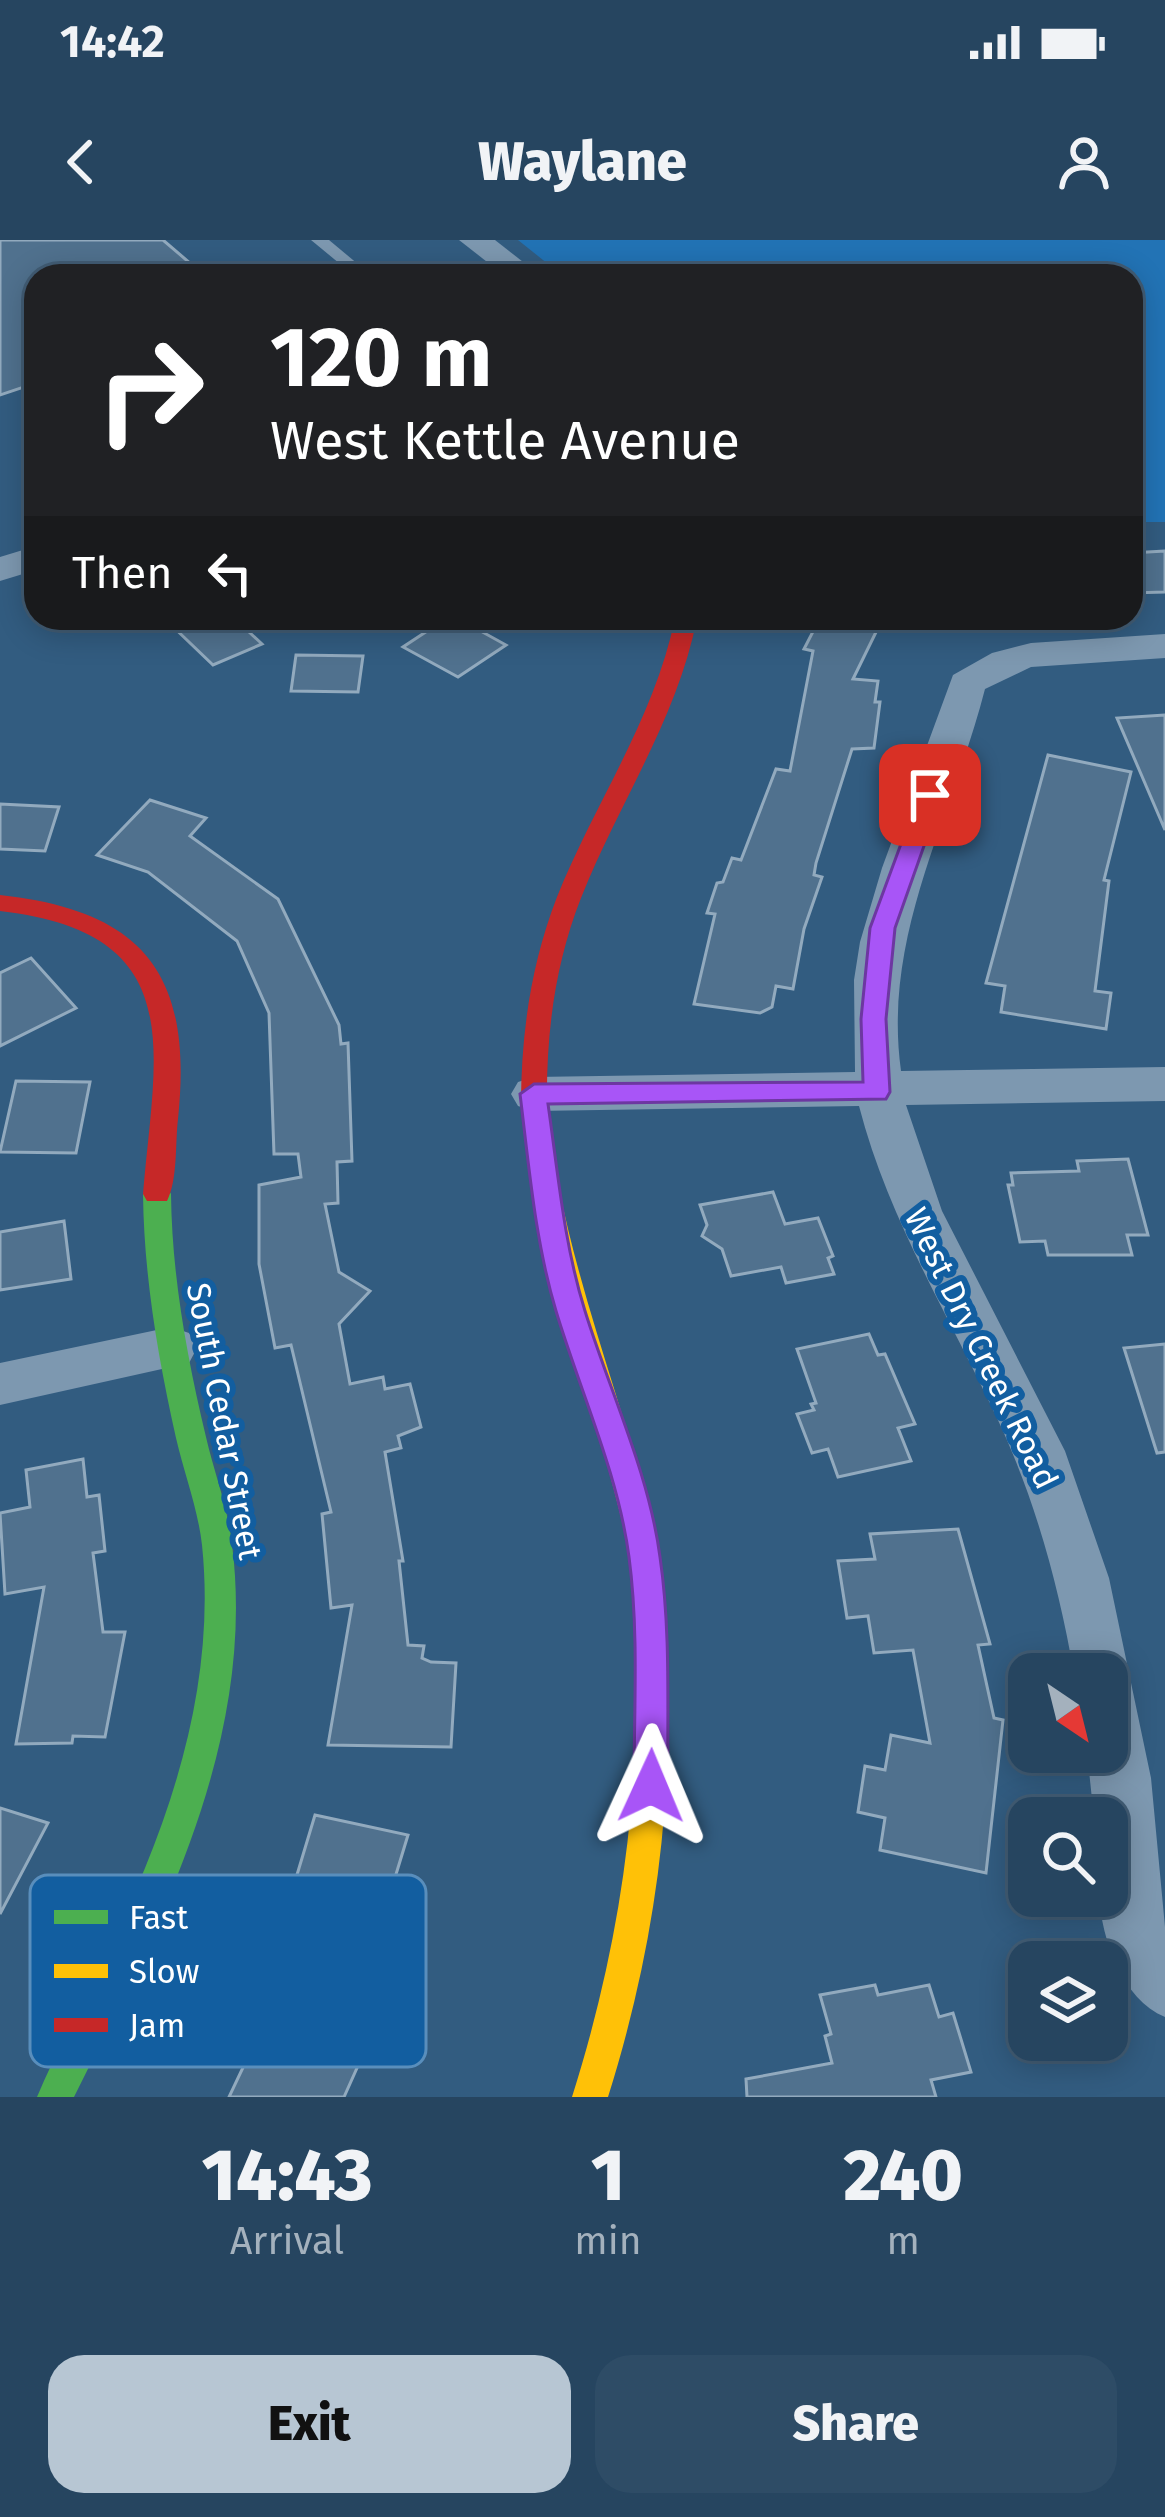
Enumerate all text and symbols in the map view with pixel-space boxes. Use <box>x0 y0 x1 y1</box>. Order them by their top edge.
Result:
text: 14:42 <box>60 15 165 69</box>
icon: back <box>48 129 114 195</box>
icon: person <box>1051 129 1117 195</box>
text: Waylane <box>478 130 687 194</box>
text: 120 m <box>270 307 492 408</box>
icon: right <box>72 312 228 468</box>
text: West Kettle Avenue <box>270 409 740 473</box>
icon: left <box>197 540 263 606</box>
text: Then <box>72 546 173 600</box>
pin <box>879 744 981 846</box>
icon: arrive <box>897 762 963 828</box>
street label: West Dry Creek Road <box>896 1202 1066 1495</box>
street label: South Cedar Street <box>178 1279 270 1563</box>
north arrow <box>1008 1653 1128 1773</box>
map controls <box>1008 1653 1128 2061</box>
position arrow <box>588 1723 714 1849</box>
button: search <box>1008 1797 1128 1917</box>
legend <box>30 1875 426 2067</box>
text: Fast <box>129 1898 188 1938</box>
button: layers <box>1008 1941 1128 2061</box>
text: Slow <box>129 1952 199 1992</box>
text: Jam <box>129 2006 185 2046</box>
text: 14:43 <box>202 2133 372 2219</box>
text: 1 <box>591 2133 625 2219</box>
text: 240 <box>843 2133 963 2219</box>
text: Arrival <box>230 2218 344 2264</box>
text: min <box>574 2218 642 2264</box>
text: m <box>887 2218 920 2264</box>
button: Exit <box>48 2355 571 2493</box>
button: Share <box>595 2355 1117 2493</box>

